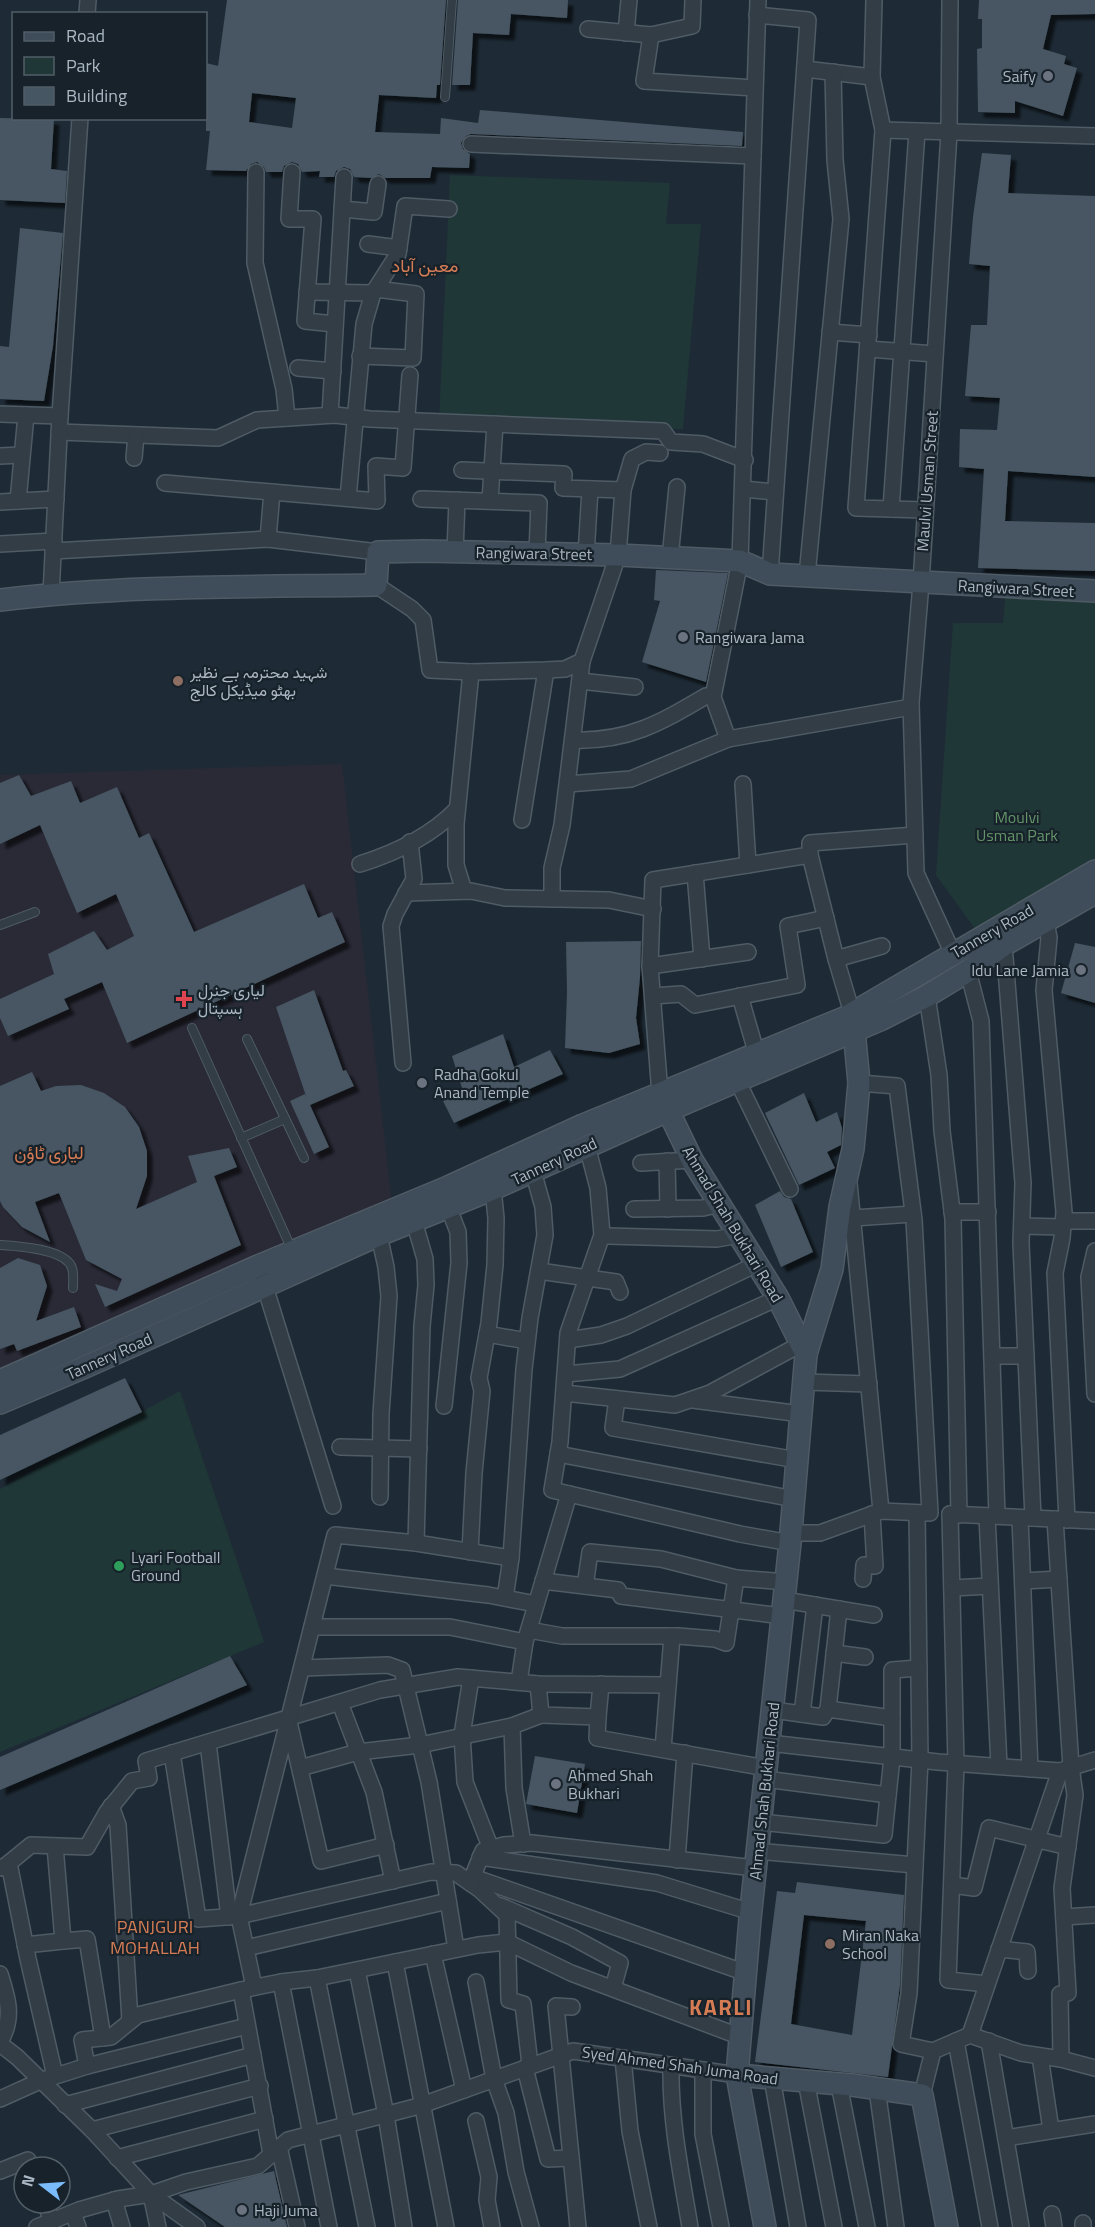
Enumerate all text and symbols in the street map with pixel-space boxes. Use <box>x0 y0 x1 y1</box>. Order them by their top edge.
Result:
legend <box>12 12 207 120</box>
text: Road <box>66 22 105 49</box>
text: Park <box>66 52 101 79</box>
place label: Saify <box>1003 64 1036 88</box>
marker: Saify <box>1041 69 1055 83</box>
text: Building <box>66 82 127 109</box>
district label: معین آباد <box>392 252 458 279</box>
street label: Maulvi Usman Street <box>910 410 944 552</box>
street label: Rangiwara Street <box>475 540 593 566</box>
street label: Rangiwara Street <box>957 573 1075 603</box>
place label: Rangiwara Jama <box>695 625 804 649</box>
marker: Rangiwara Jama <box>676 630 690 644</box>
place label: شہید محترمہ بے نظیر بھٹو میڈیکل کالج <box>189 660 327 702</box>
marker: شہید محترمہ بے نظیر بھٹو میڈیکل کالج <box>171 674 185 688</box>
park label: Moulvi Usman Park <box>976 805 1058 847</box>
street label: Tannery Road <box>946 898 1038 964</box>
place label: Idu Lane Jamia <box>971 958 1069 982</box>
marker: Idu Lane Jamia <box>1074 963 1088 977</box>
place label: لیاری جنرل ہسپتال <box>198 978 265 1020</box>
marker: لیاری جنرل ہسپتال <box>175 990 193 1008</box>
place label: Radha Gokul Anand Temple <box>434 1062 529 1104</box>
marker: Radha Gokul Anand Temple <box>415 1076 429 1090</box>
street label: Tannery Road <box>507 1131 601 1191</box>
district label: لیاری ٹاؤن <box>14 1139 84 1166</box>
street label: Ahmad Shah Bukhari Road <box>677 1141 789 1307</box>
street label: Tannery Road <box>62 1326 156 1386</box>
place label: Lyari Football Ground <box>131 1545 221 1587</box>
marker: Lyari Football Ground <box>112 1559 126 1573</box>
street label: Ahmad Shah Bukhari Road <box>743 1701 785 1881</box>
place label: Ahmed Shah Bukhari <box>568 1763 653 1805</box>
marker: Ahmed Shah Bukhari <box>549 1777 563 1791</box>
district label: PANJGURI MOHALLAH <box>110 1913 200 1961</box>
place label: Miran Naka School <box>842 1923 919 1965</box>
marker: Miran Naka School <box>823 1937 837 1951</box>
district label: KARLI <box>689 1990 753 2024</box>
street label: Syed Ahmed Shah Juma Road <box>580 2039 780 2091</box>
north arrow <box>12 2155 72 2215</box>
text: N <box>15 2172 41 2189</box>
place label: Haji Juma <box>254 2198 318 2222</box>
marker: Haji Juma <box>235 2203 249 2217</box>

